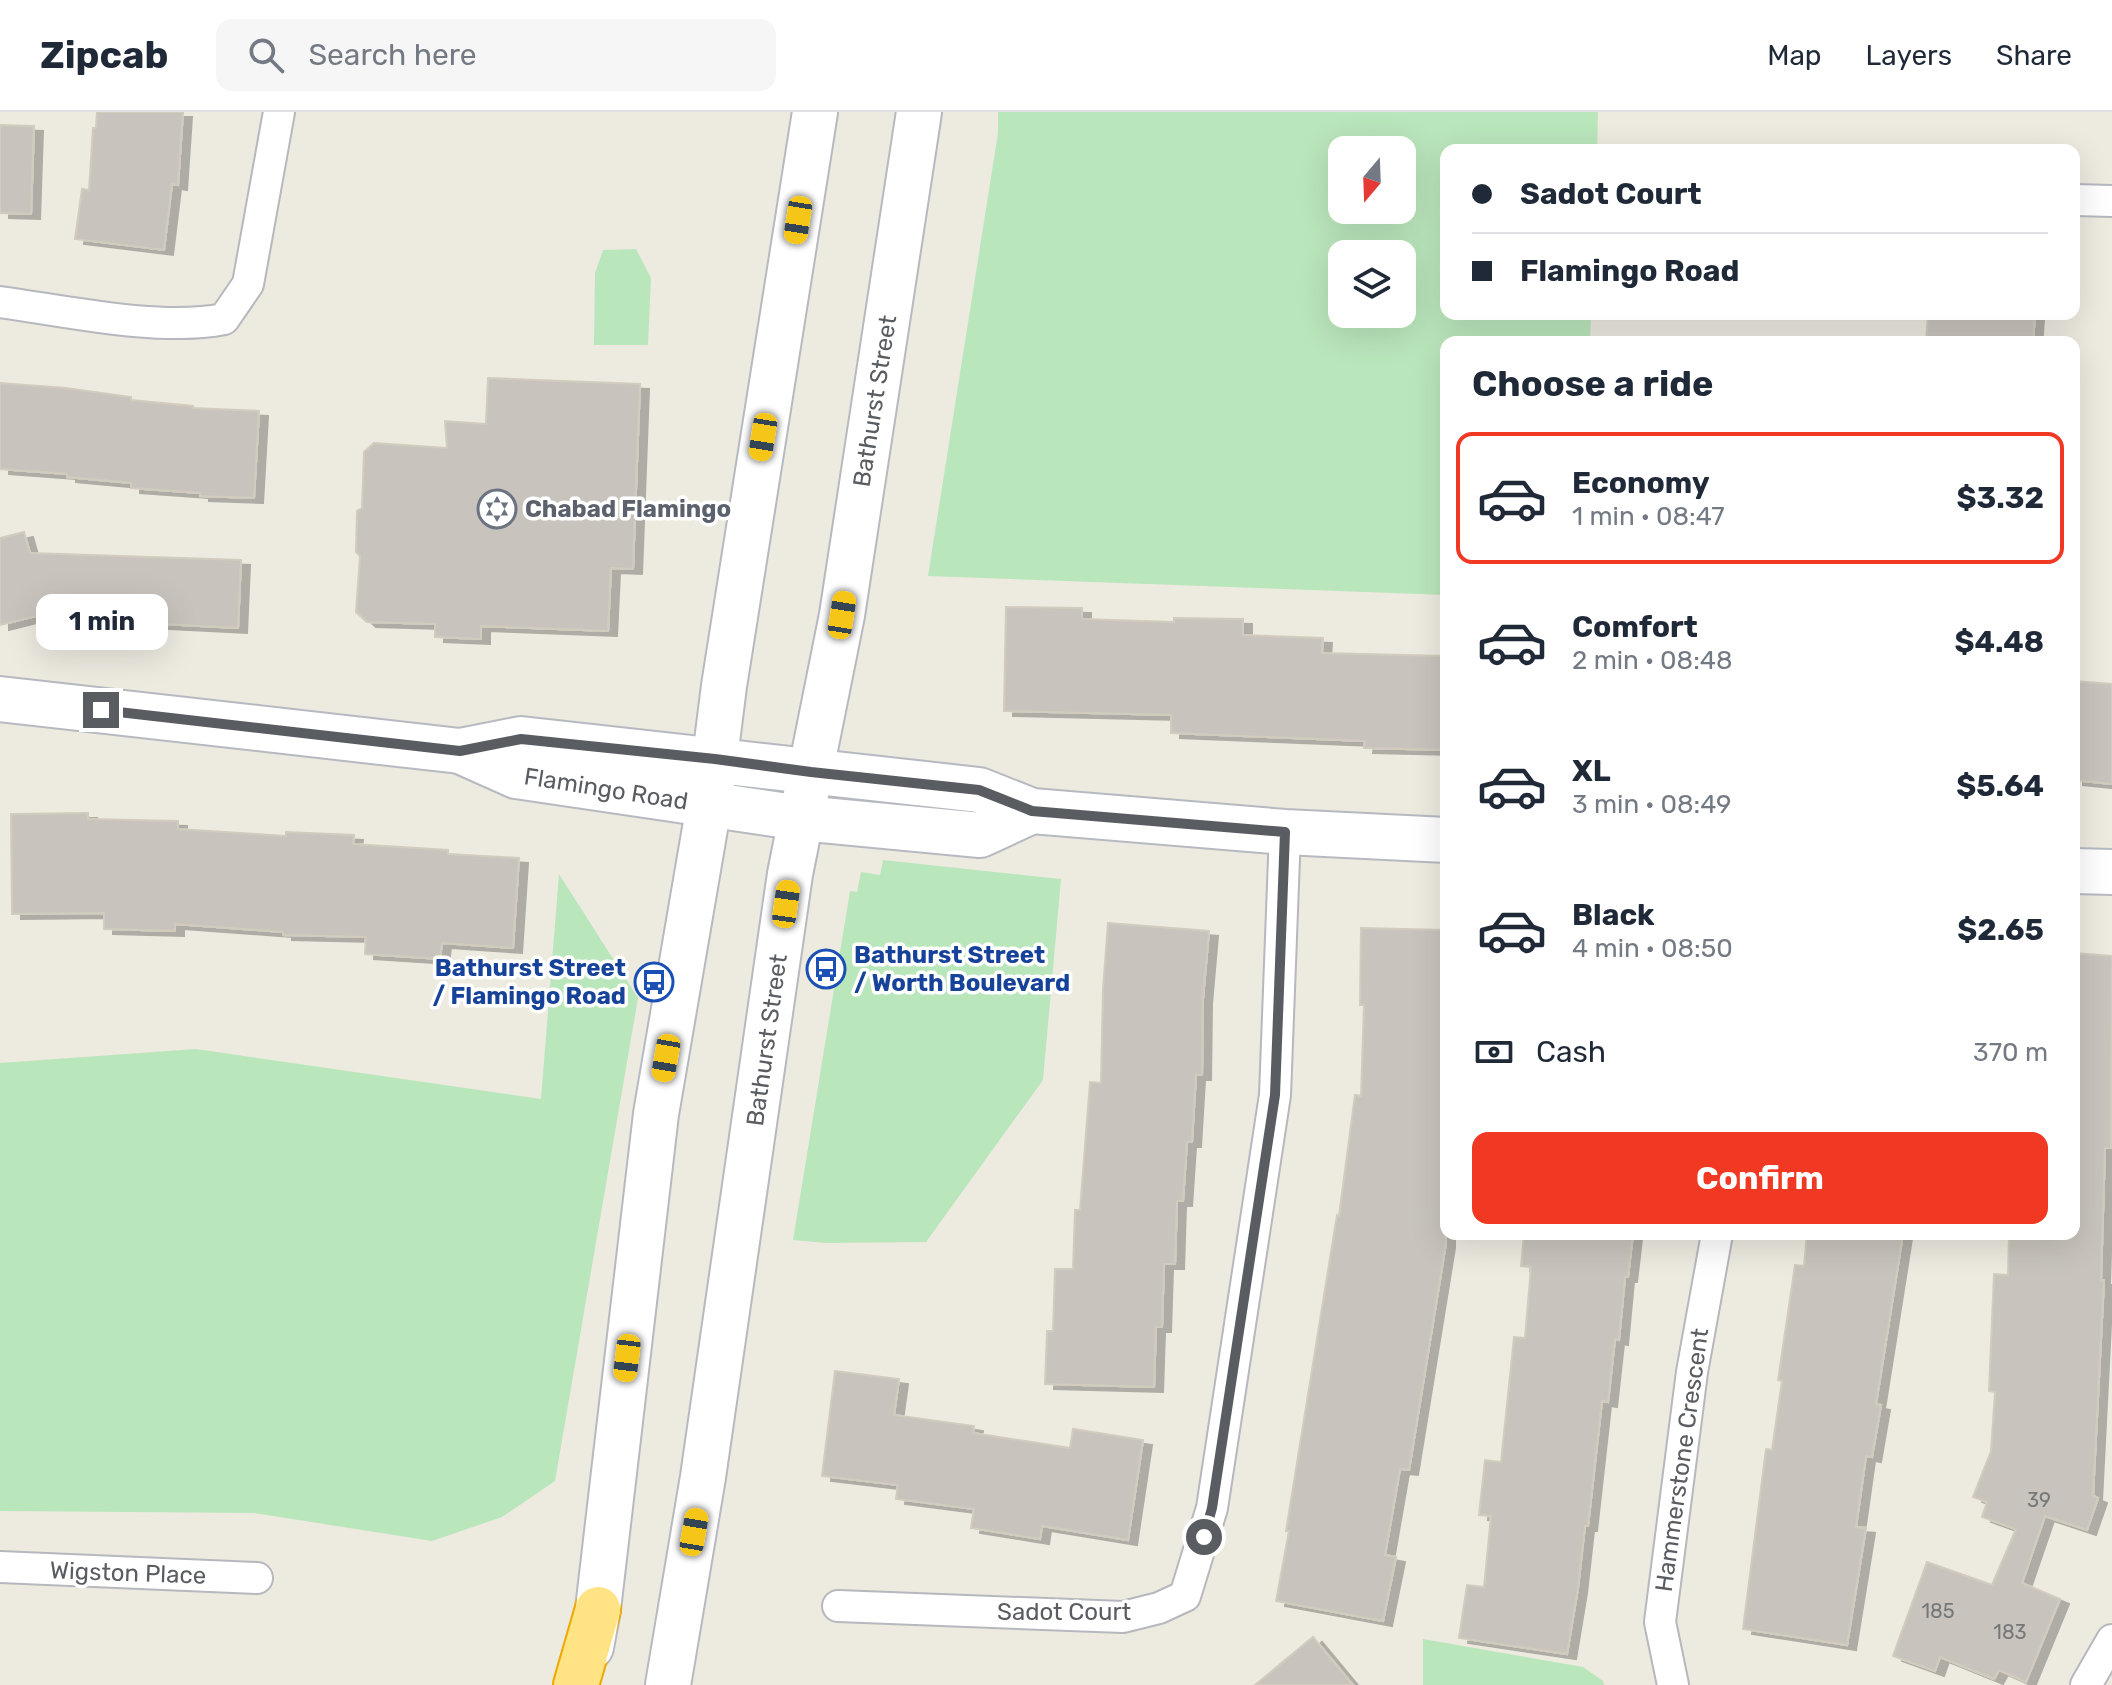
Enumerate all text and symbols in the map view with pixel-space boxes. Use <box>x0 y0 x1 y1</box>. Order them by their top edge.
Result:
search box <box>216 19 776 91</box>
text: Zipcab <box>40 32 168 78</box>
icon: search <box>244 33 288 77</box>
text: Search here <box>308 37 477 73</box>
text: Map <box>1767 39 1822 72</box>
text: Layers <box>1866 39 1952 72</box>
text: Share <box>1996 39 2072 72</box>
north arrow <box>1328 136 1416 224</box>
map controls <box>1328 136 1416 328</box>
text: Sadot Court <box>1520 176 1701 212</box>
car <box>782 194 814 246</box>
button: layers <box>1328 240 1416 328</box>
text: Flamingo Road <box>1520 253 1739 289</box>
street label: Bathurst Street <box>848 313 902 489</box>
text: Choose a ride <box>1472 362 1713 405</box>
car <box>747 411 779 463</box>
icon: car <box>1476 462 1548 534</box>
text: Economy <box>1572 465 1710 501</box>
text: $3.32 <box>1956 480 2044 516</box>
synagogue icon: Chabad Flamingo <box>476 488 518 530</box>
place label: Chabad Flamingo <box>525 495 731 523</box>
text: 1 min · 08:47 <box>1572 501 1725 532</box>
car <box>826 589 858 641</box>
callout: 1 min <box>35 594 167 650</box>
text: 1 min <box>69 606 135 637</box>
icon: car <box>1476 606 1548 678</box>
text: Comfort <box>1572 609 1698 645</box>
text: $4.48 <box>1955 624 2044 660</box>
text: 2 min · 08:48 <box>1572 645 1733 676</box>
route end <box>83 692 119 728</box>
icon: car <box>1476 750 1548 822</box>
text: XL <box>1572 753 1611 789</box>
street label: Flamingo Road <box>522 762 690 816</box>
text: $5.64 <box>1956 768 2044 804</box>
text: 3 min · 08:49 <box>1572 789 1732 820</box>
car <box>771 879 801 929</box>
icon: car <box>1476 894 1548 966</box>
text: Black <box>1572 897 1655 933</box>
text: $2.65 <box>1957 912 2044 948</box>
text: 4 min · 08:50 <box>1572 933 1733 964</box>
place label: Bathurst Street / Worth Boulevard <box>854 941 1070 997</box>
bus stop icon: Bathurst Street / Worth Boulevard <box>805 948 847 990</box>
street label: Bathurst Street <box>741 952 793 1128</box>
place label: Bathurst Street / Flamingo Road <box>433 954 626 1010</box>
bus stop icon: Bathurst Street / Flamingo Road <box>633 961 675 1003</box>
icon: cash <box>1472 1030 1516 1074</box>
car <box>650 1032 682 1084</box>
text: Cash <box>1536 1034 1606 1070</box>
text: 370 m <box>1973 1037 2048 1068</box>
button: Confirm <box>1472 1132 2048 1224</box>
street label: Hammerstone Crescent <box>1650 1326 1714 1594</box>
car <box>612 1333 642 1383</box>
house number: 39 <box>2027 1488 2051 1512</box>
car <box>678 1506 710 1558</box>
route start <box>1186 1519 1222 1555</box>
street label: Wigston Place <box>49 1556 207 1590</box>
street label: Sadot Court <box>997 1598 1131 1626</box>
house number: 185 <box>1921 1599 1955 1623</box>
house number: 183 <box>1993 1620 2027 1644</box>

